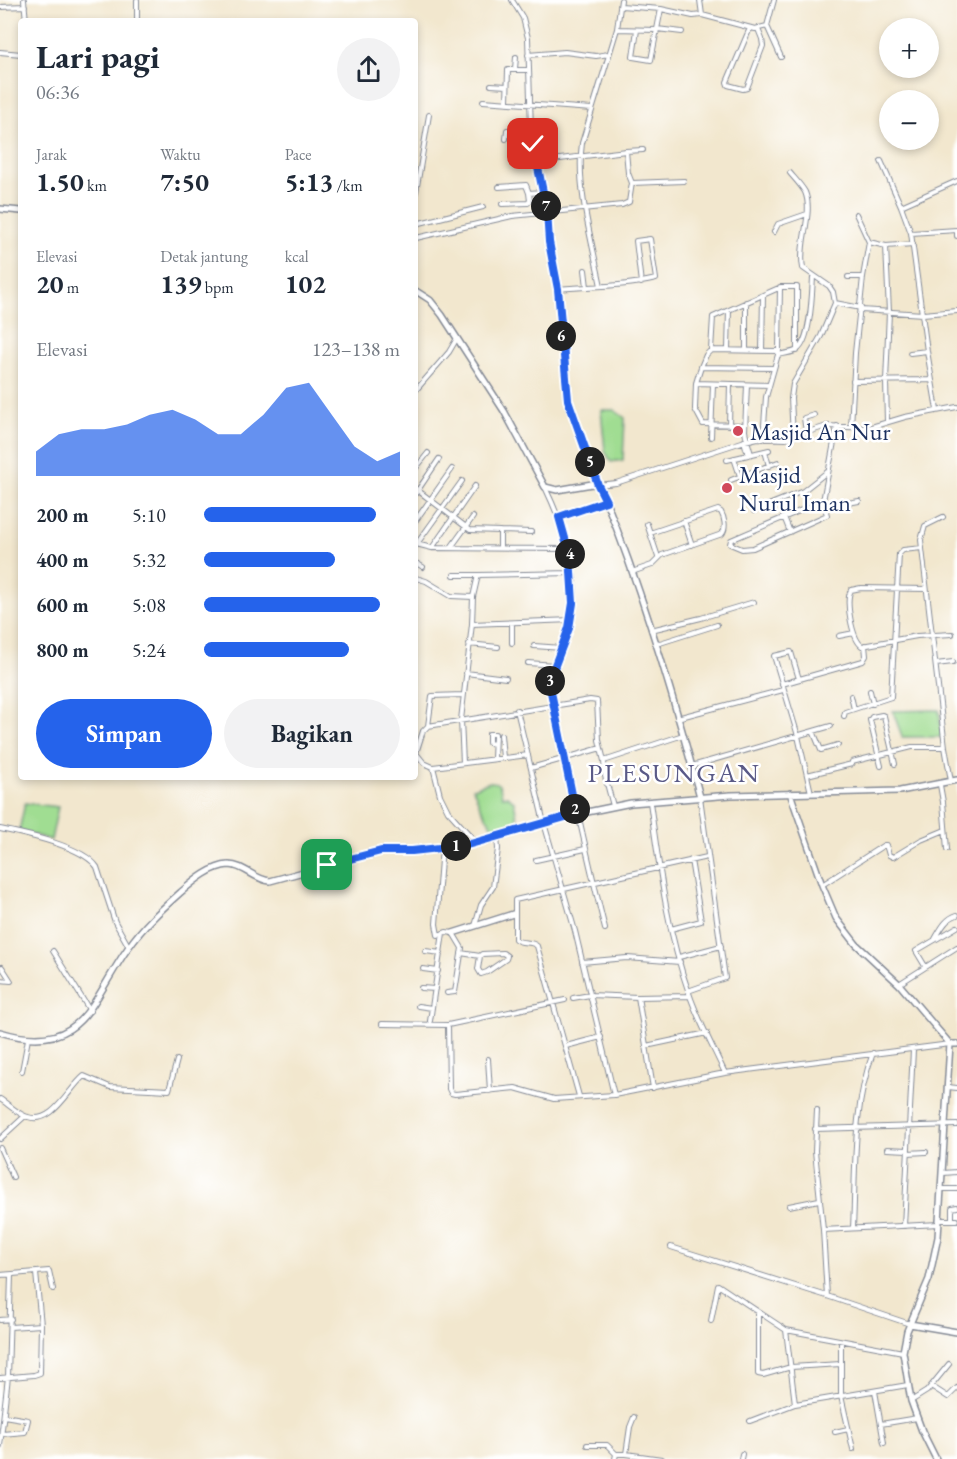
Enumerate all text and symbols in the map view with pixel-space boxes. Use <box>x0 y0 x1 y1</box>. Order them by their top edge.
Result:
map controls <box>879 18 939 150</box>
button: + <box>879 18 939 78</box>
text: Lari pagi <box>36 35 160 78</box>
button: share <box>337 38 400 101</box>
text: 06:36 <box>36 79 79 105</box>
button: − <box>879 90 939 150</box>
pin <box>507 118 558 169</box>
icon: check <box>516 127 549 160</box>
text: Jarak <box>36 144 67 165</box>
text: Waktu <box>160 144 201 165</box>
text: Pace <box>285 144 312 165</box>
text: 1.50 <box>36 165 84 199</box>
text: 7:50 <box>160 165 209 199</box>
text: 5:13 <box>285 165 333 199</box>
text: km <box>84 175 107 196</box>
text: /km <box>333 175 363 196</box>
pin: 7 <box>531 191 561 221</box>
text: 7 <box>542 195 550 216</box>
text: Elevasi <box>36 246 77 267</box>
text: Detak jantung <box>160 246 248 267</box>
text: kcal <box>285 246 309 267</box>
text: 20 <box>36 267 64 301</box>
text: 139 <box>160 267 202 301</box>
text: 102 <box>285 267 326 301</box>
text: m <box>64 277 79 298</box>
text: bpm <box>202 277 234 298</box>
pin: 6 <box>546 321 576 351</box>
text: 6 <box>557 325 565 346</box>
text: Elevasi <box>36 336 88 362</box>
text: 123–138 m <box>312 336 400 362</box>
place label: Masjid An Nur <box>750 416 890 447</box>
marker: Masjid An Nur <box>731 424 745 438</box>
pin: 5 <box>575 447 605 477</box>
text: 5 <box>586 451 594 472</box>
place label: Masjid Nurul Iman <box>739 459 851 518</box>
marker: Masjid Nurul Iman <box>720 481 734 495</box>
text: 200 m <box>36 502 89 528</box>
text: 5:10 <box>132 502 166 528</box>
pin: 4 <box>555 539 585 569</box>
text: 4 <box>566 543 574 564</box>
text: 400 m <box>36 547 89 573</box>
text: 5:32 <box>132 547 166 573</box>
text: 600 m <box>36 592 89 618</box>
text: 5:08 <box>132 592 166 618</box>
text: 800 m <box>36 637 89 663</box>
text: 5:24 <box>132 637 166 663</box>
pin: 3 <box>535 666 565 696</box>
text: 3 <box>546 670 554 691</box>
button: Simpan <box>36 699 212 768</box>
button: Bagikan <box>224 699 400 768</box>
district label: PLESUNGAN <box>587 755 761 790</box>
pin: 2 <box>560 794 590 824</box>
text: 2 <box>571 798 579 819</box>
pin: 1 <box>441 831 471 861</box>
text: 1 <box>452 835 460 856</box>
pin <box>301 839 352 890</box>
icon: arrive <box>310 848 343 881</box>

